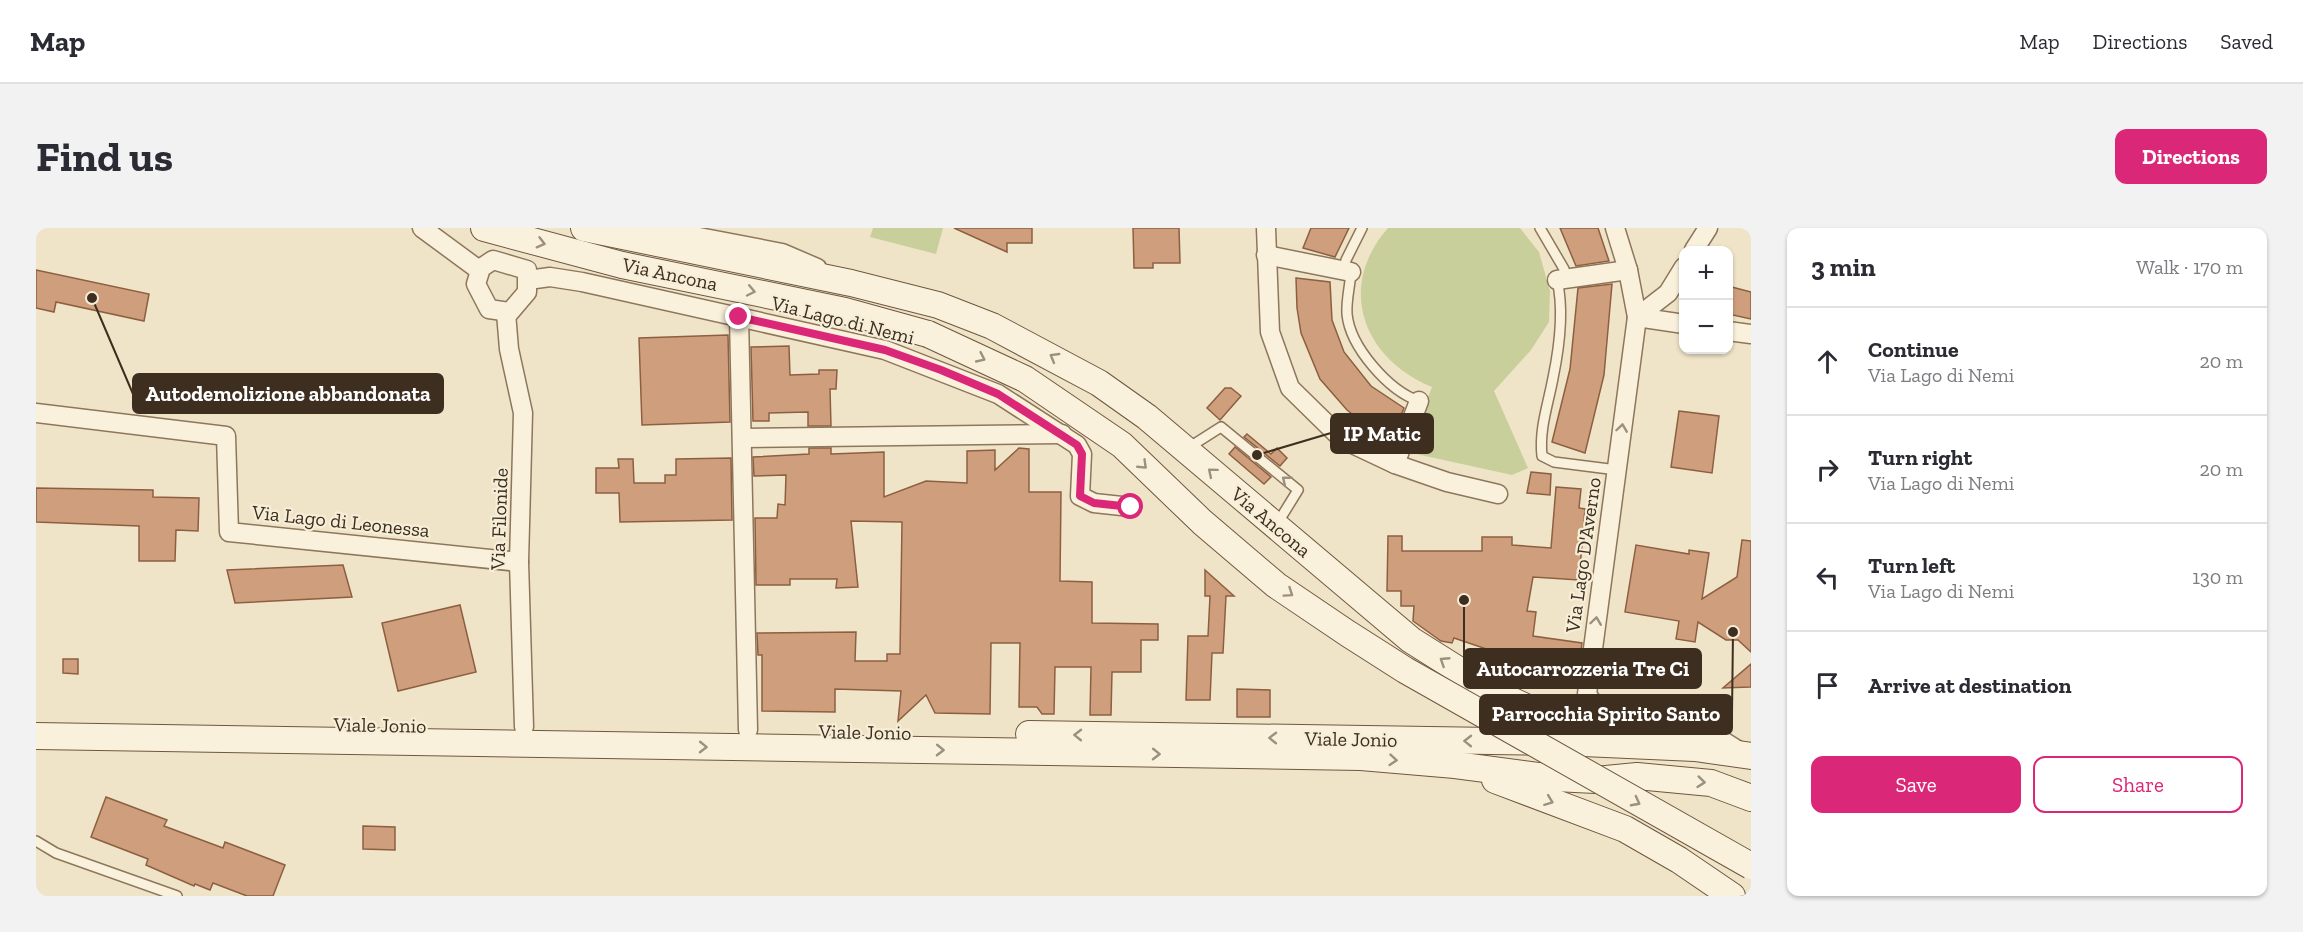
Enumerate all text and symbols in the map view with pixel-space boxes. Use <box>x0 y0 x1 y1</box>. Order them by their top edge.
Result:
text: Map <box>30 25 85 58</box>
text: Map <box>2020 29 2060 54</box>
text: Directions <box>2093 29 2187 54</box>
text: Saved <box>2220 29 2273 54</box>
button: Directions <box>2115 129 2267 184</box>
text: Find us <box>36 131 173 182</box>
one-way arrow <box>535 236 545 249</box>
map controls <box>1679 246 1733 354</box>
button: + <box>1679 246 1733 300</box>
text: 3 min <box>1811 251 1876 283</box>
street label: Via Ancona <box>619 252 720 296</box>
text: Walk · 170 m <box>2136 255 2243 279</box>
one-way arrow <box>746 284 756 297</box>
street label: Via Lago di Nemi <box>768 290 917 349</box>
button: − <box>1679 300 1733 354</box>
route end <box>725 303 751 329</box>
text: Continue <box>1868 336 1959 363</box>
icon: ahead <box>1811 345 1844 378</box>
text: 20 m <box>2199 349 2243 373</box>
one-way arrow <box>974 351 985 363</box>
one-way arrow <box>1050 353 1060 365</box>
text: Via Lago di Nemi <box>1868 363 2014 387</box>
callout: Autodemolizione abbandonata <box>133 374 443 413</box>
text: Autodemolizione abbandonata <box>145 381 431 406</box>
callout: IP Matic <box>1331 414 1433 453</box>
text: IP Matic <box>1343 421 1421 446</box>
one-way arrow <box>1616 424 1628 433</box>
text: Turn right <box>1868 444 1972 471</box>
icon: right <box>1811 453 1844 486</box>
text: 20 m <box>2199 457 2243 481</box>
one-way arrow <box>1136 458 1146 469</box>
street label: Via Filonide <box>485 468 513 571</box>
one-way arrow <box>1208 468 1219 479</box>
text: Via Lago di Nemi <box>1868 471 2014 495</box>
one-way arrow <box>1281 476 1292 487</box>
street label: Via Lago D'Averno <box>1560 476 1606 635</box>
street label: Via Ancona <box>1225 481 1316 563</box>
route start <box>1117 493 1143 519</box>
street label: Via Lago di Leonessa <box>250 500 431 542</box>
text: Turn left <box>1868 552 1955 579</box>
icon: left <box>1811 561 1844 594</box>
text: 130 m <box>2192 565 2243 589</box>
text: Via Lago di Nemi <box>1868 579 2014 603</box>
one-way arrow <box>1283 586 1293 598</box>
one-way arrow <box>1590 617 1602 626</box>
callout: Autocarrozzeria Tre Ci <box>1464 649 1701 688</box>
one-way arrow <box>1440 656 1450 668</box>
text: Autocarrozzeria Tre Ci <box>1477 656 1689 681</box>
icon: arrive <box>1811 669 1844 702</box>
text: Arrive at destination <box>1868 672 2071 699</box>
callout: Parrocchia Spirito Santo <box>1480 695 1732 734</box>
text: Parrocchia Spirito Santo <box>1492 701 1720 726</box>
street label: Viale Jonio <box>332 712 427 738</box>
street label: Viale Jonio <box>817 719 912 745</box>
street label: Viale Jonio <box>1303 726 1398 752</box>
one-way arrow <box>1074 729 1083 741</box>
one-way arrow <box>1269 732 1278 744</box>
one-way arrow <box>1464 735 1473 747</box>
one-way arrow <box>699 740 708 753</box>
one-way arrow <box>936 744 945 757</box>
one-way arrow <box>1152 748 1161 760</box>
one-way arrow <box>1389 753 1398 766</box>
button: Save <box>1811 756 2021 813</box>
button: Share <box>2033 756 2243 813</box>
one-way arrow <box>1697 775 1706 788</box>
one-way arrow <box>1543 793 1554 806</box>
one-way arrow <box>1630 795 1640 806</box>

